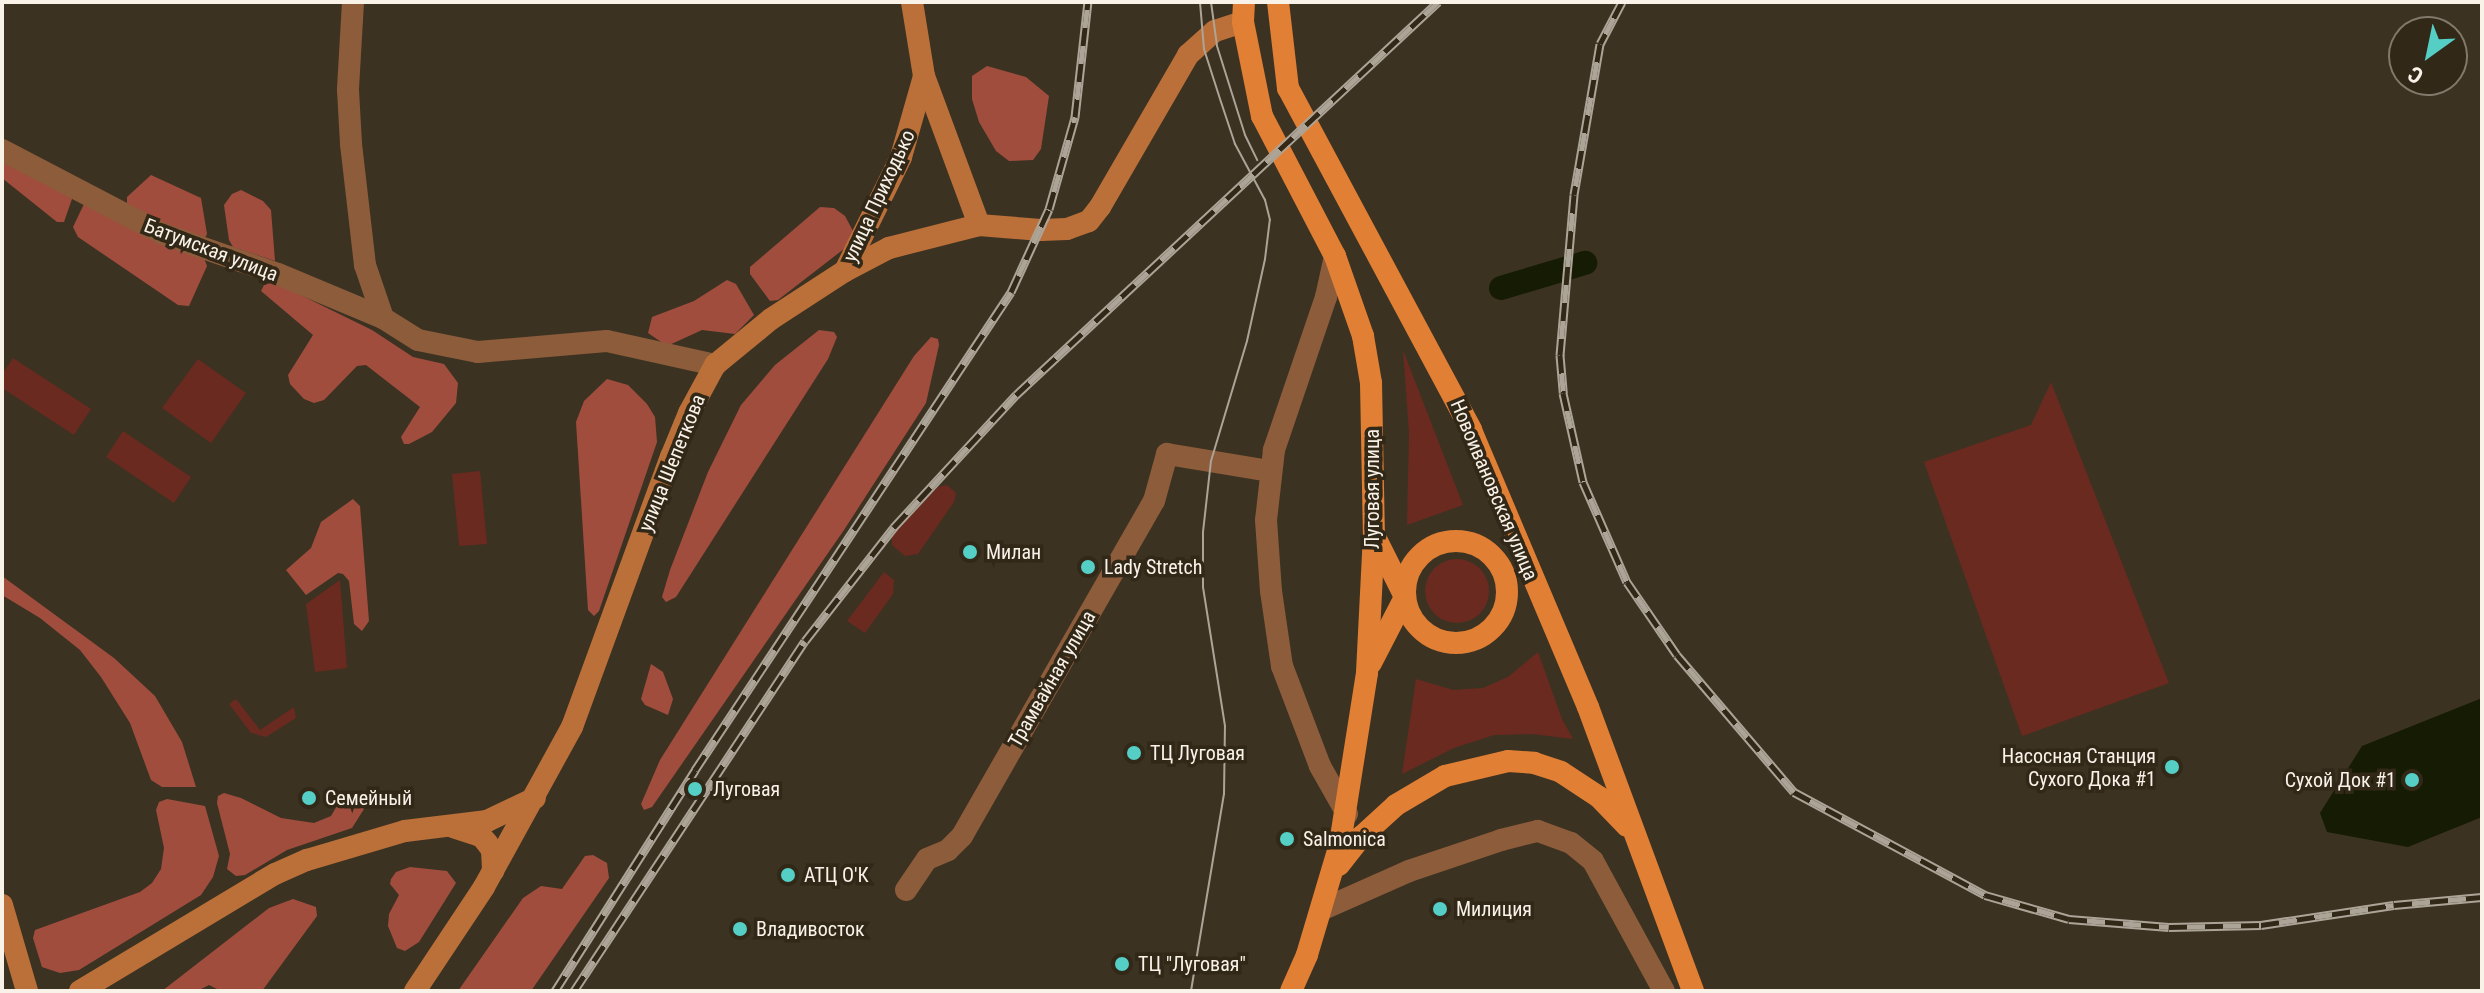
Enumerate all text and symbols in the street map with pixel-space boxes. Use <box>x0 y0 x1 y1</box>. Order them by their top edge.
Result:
north arrow <box>2388 16 2468 96</box>
text: С <box>2404 61 2428 89</box>
street label: улица Приходько <box>838 126 920 266</box>
street label: Батумская улица <box>141 213 281 287</box>
street label: улица Шепеткова <box>634 391 710 535</box>
street label: Новоивановская улица <box>1445 396 1543 584</box>
street label: Луговая улица <box>1360 429 1384 549</box>
place label: Милан <box>986 540 1041 564</box>
marker: Милан <box>961 543 979 561</box>
place label: Lady Stretch <box>1104 555 1202 579</box>
marker: Lady Stretch <box>1079 558 1097 576</box>
street label: Трамвайная улица <box>1003 606 1101 752</box>
place label: ТЦ Луговая <box>1150 741 1245 765</box>
marker: ТЦ Луговая <box>1125 744 1143 762</box>
place label: Насосная Станция Сухого Дока #1 <box>2002 744 2156 791</box>
marker: Насосная Станция Сухого Дока #1 <box>2163 758 2181 776</box>
place label: Сухой Док #1 <box>2285 768 2396 792</box>
marker: Сухой Док #1 <box>2403 771 2421 789</box>
place label: Луговая <box>713 777 780 801</box>
marker: Луговая <box>684 778 706 800</box>
place label: Семейный <box>325 786 412 810</box>
marker: Семейный <box>300 789 318 807</box>
place label: Salmonica <box>1303 827 1386 851</box>
marker: Salmonica <box>1278 830 1296 848</box>
place label: АТЦ О'К <box>804 863 869 887</box>
marker: АТЦ О'К <box>779 866 797 884</box>
place label: Милиция <box>1456 897 1532 921</box>
marker: Милиция <box>1431 900 1449 918</box>
place label: Владивосток <box>756 917 865 941</box>
marker: Владивосток <box>731 920 749 938</box>
place label: ТЦ "Луговая" <box>1138 952 1246 976</box>
marker: ТЦ "Луговая" <box>1113 955 1131 973</box>

